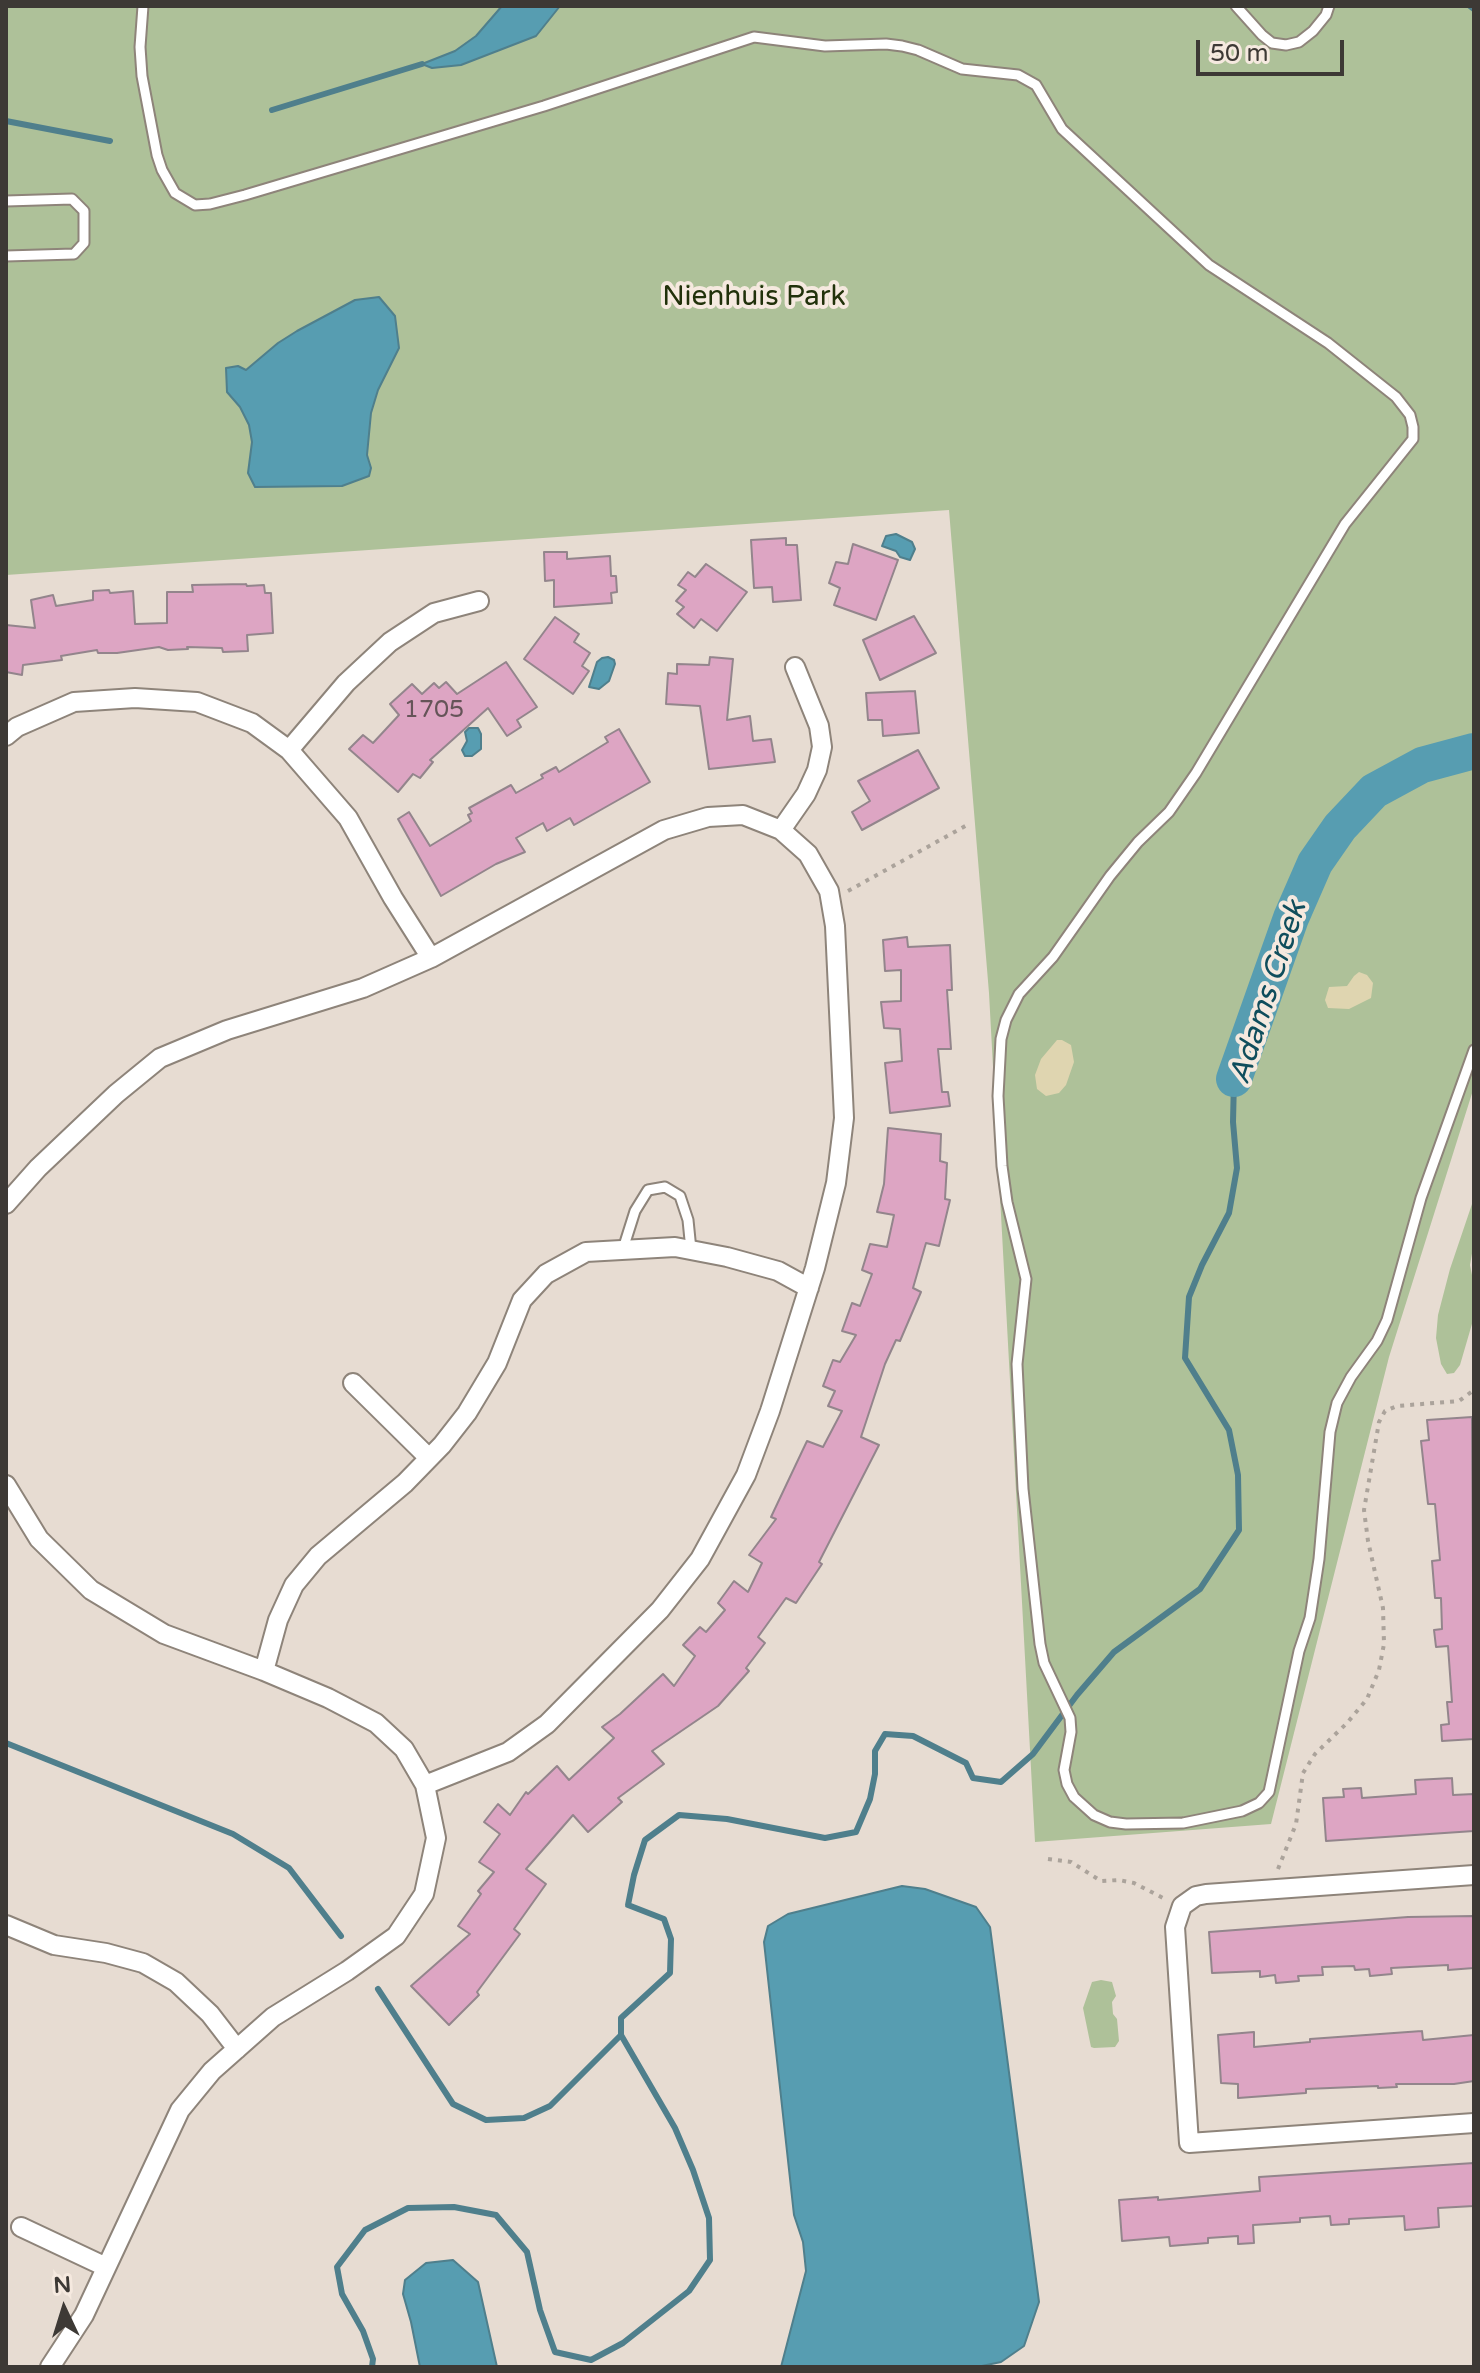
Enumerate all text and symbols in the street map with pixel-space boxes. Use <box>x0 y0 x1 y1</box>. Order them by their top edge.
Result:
scale bar <box>1200 24 1348 74</box>
text: 50 m <box>1210 39 1268 68</box>
park label: Nienhuis Park <box>662 281 846 315</box>
house number: 1705 <box>404 697 464 725</box>
water label: Adams Creek <box>1223 897 1315 1089</box>
north arrow <box>24 2269 104 2349</box>
text: N <box>53 2271 72 2299</box>

